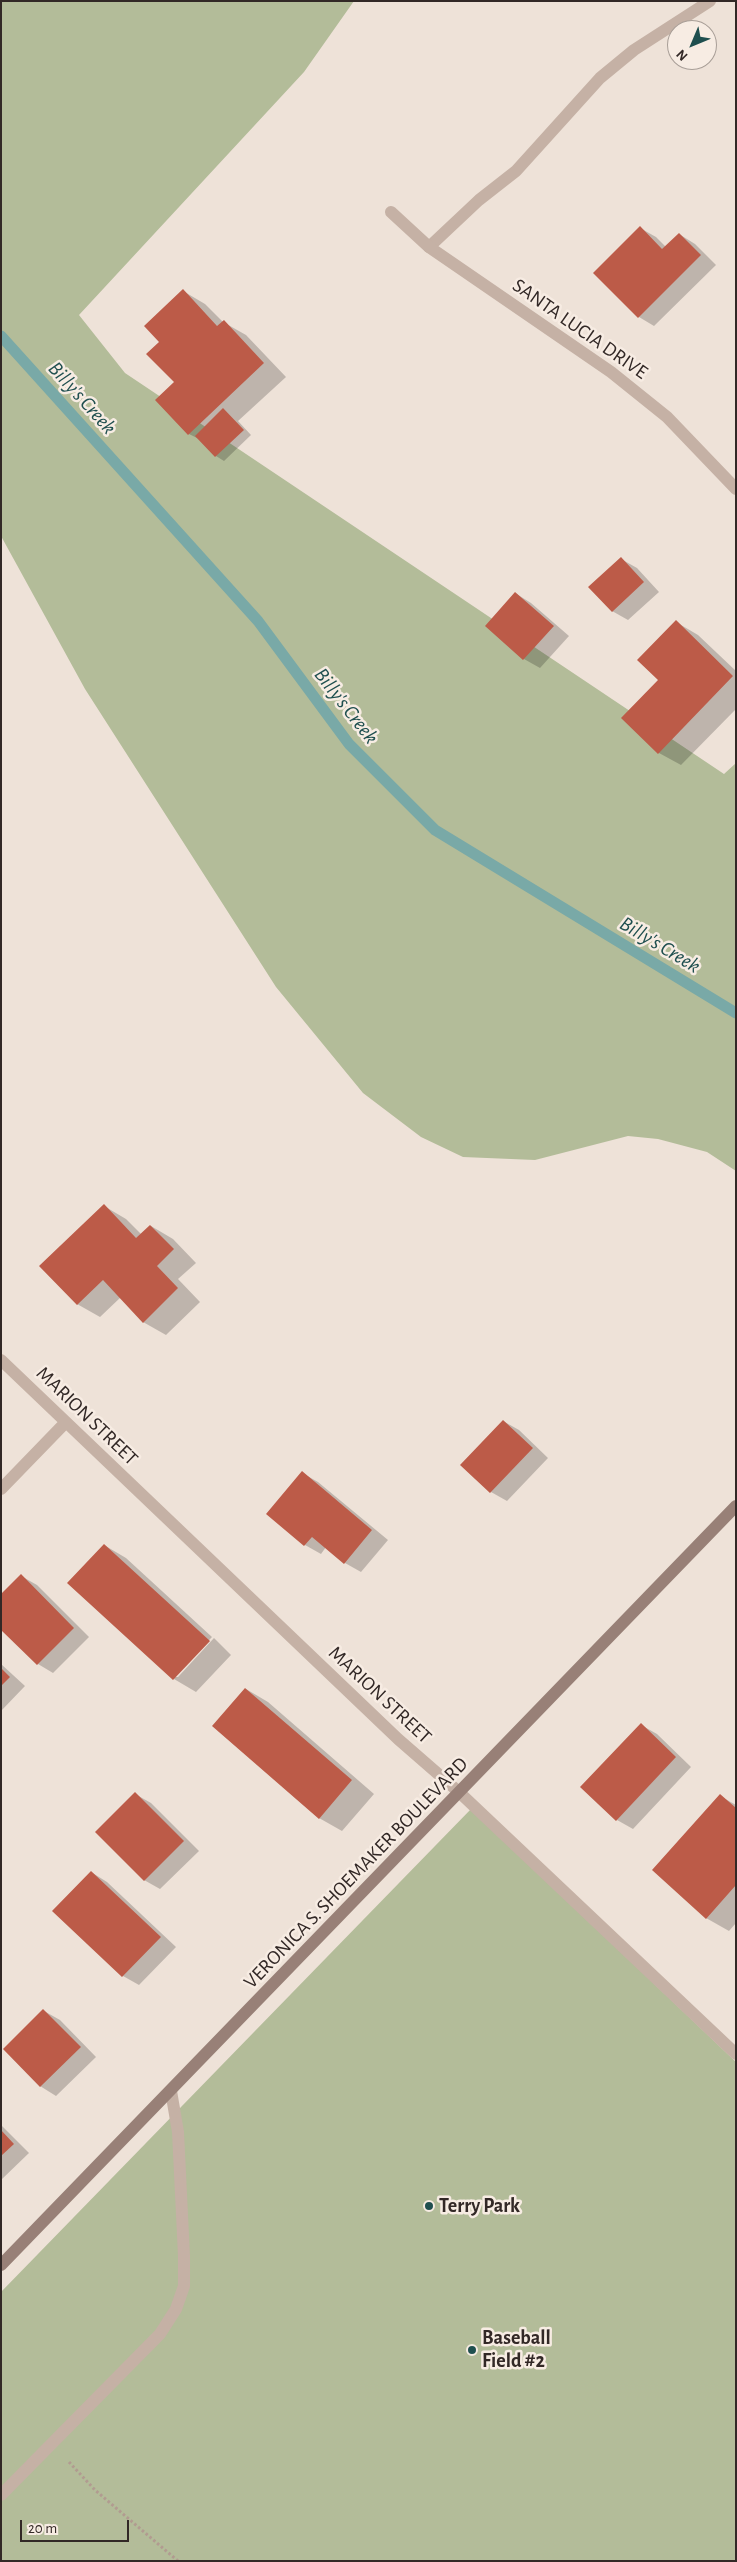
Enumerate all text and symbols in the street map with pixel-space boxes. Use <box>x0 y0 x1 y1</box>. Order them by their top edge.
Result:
north arrow <box>667 20 717 70</box>
text: N <box>674 47 690 63</box>
street label: SANTA LUCIA DRIVE <box>508 273 652 385</box>
water label: Billy's Creek <box>43 356 121 440</box>
water label: Billy's Creek <box>308 663 384 749</box>
water label: Billy's Creek <box>615 911 705 979</box>
street label: MARION STREET <box>31 1361 143 1471</box>
street label: MARION STREET <box>323 1641 437 1749</box>
street label: VERONICA S. SHOEMAKER BOULEVARD <box>239 1752 473 1994</box>
place label: Terry Park <box>439 2194 520 2218</box>
marker: Terry Park <box>423 2200 435 2212</box>
place label: Baseball Field #2 <box>482 2326 551 2373</box>
marker: Baseball Field #2 <box>466 2344 478 2356</box>
scale bar <box>22 2510 131 2542</box>
text: 20 m <box>28 2521 57 2536</box>

